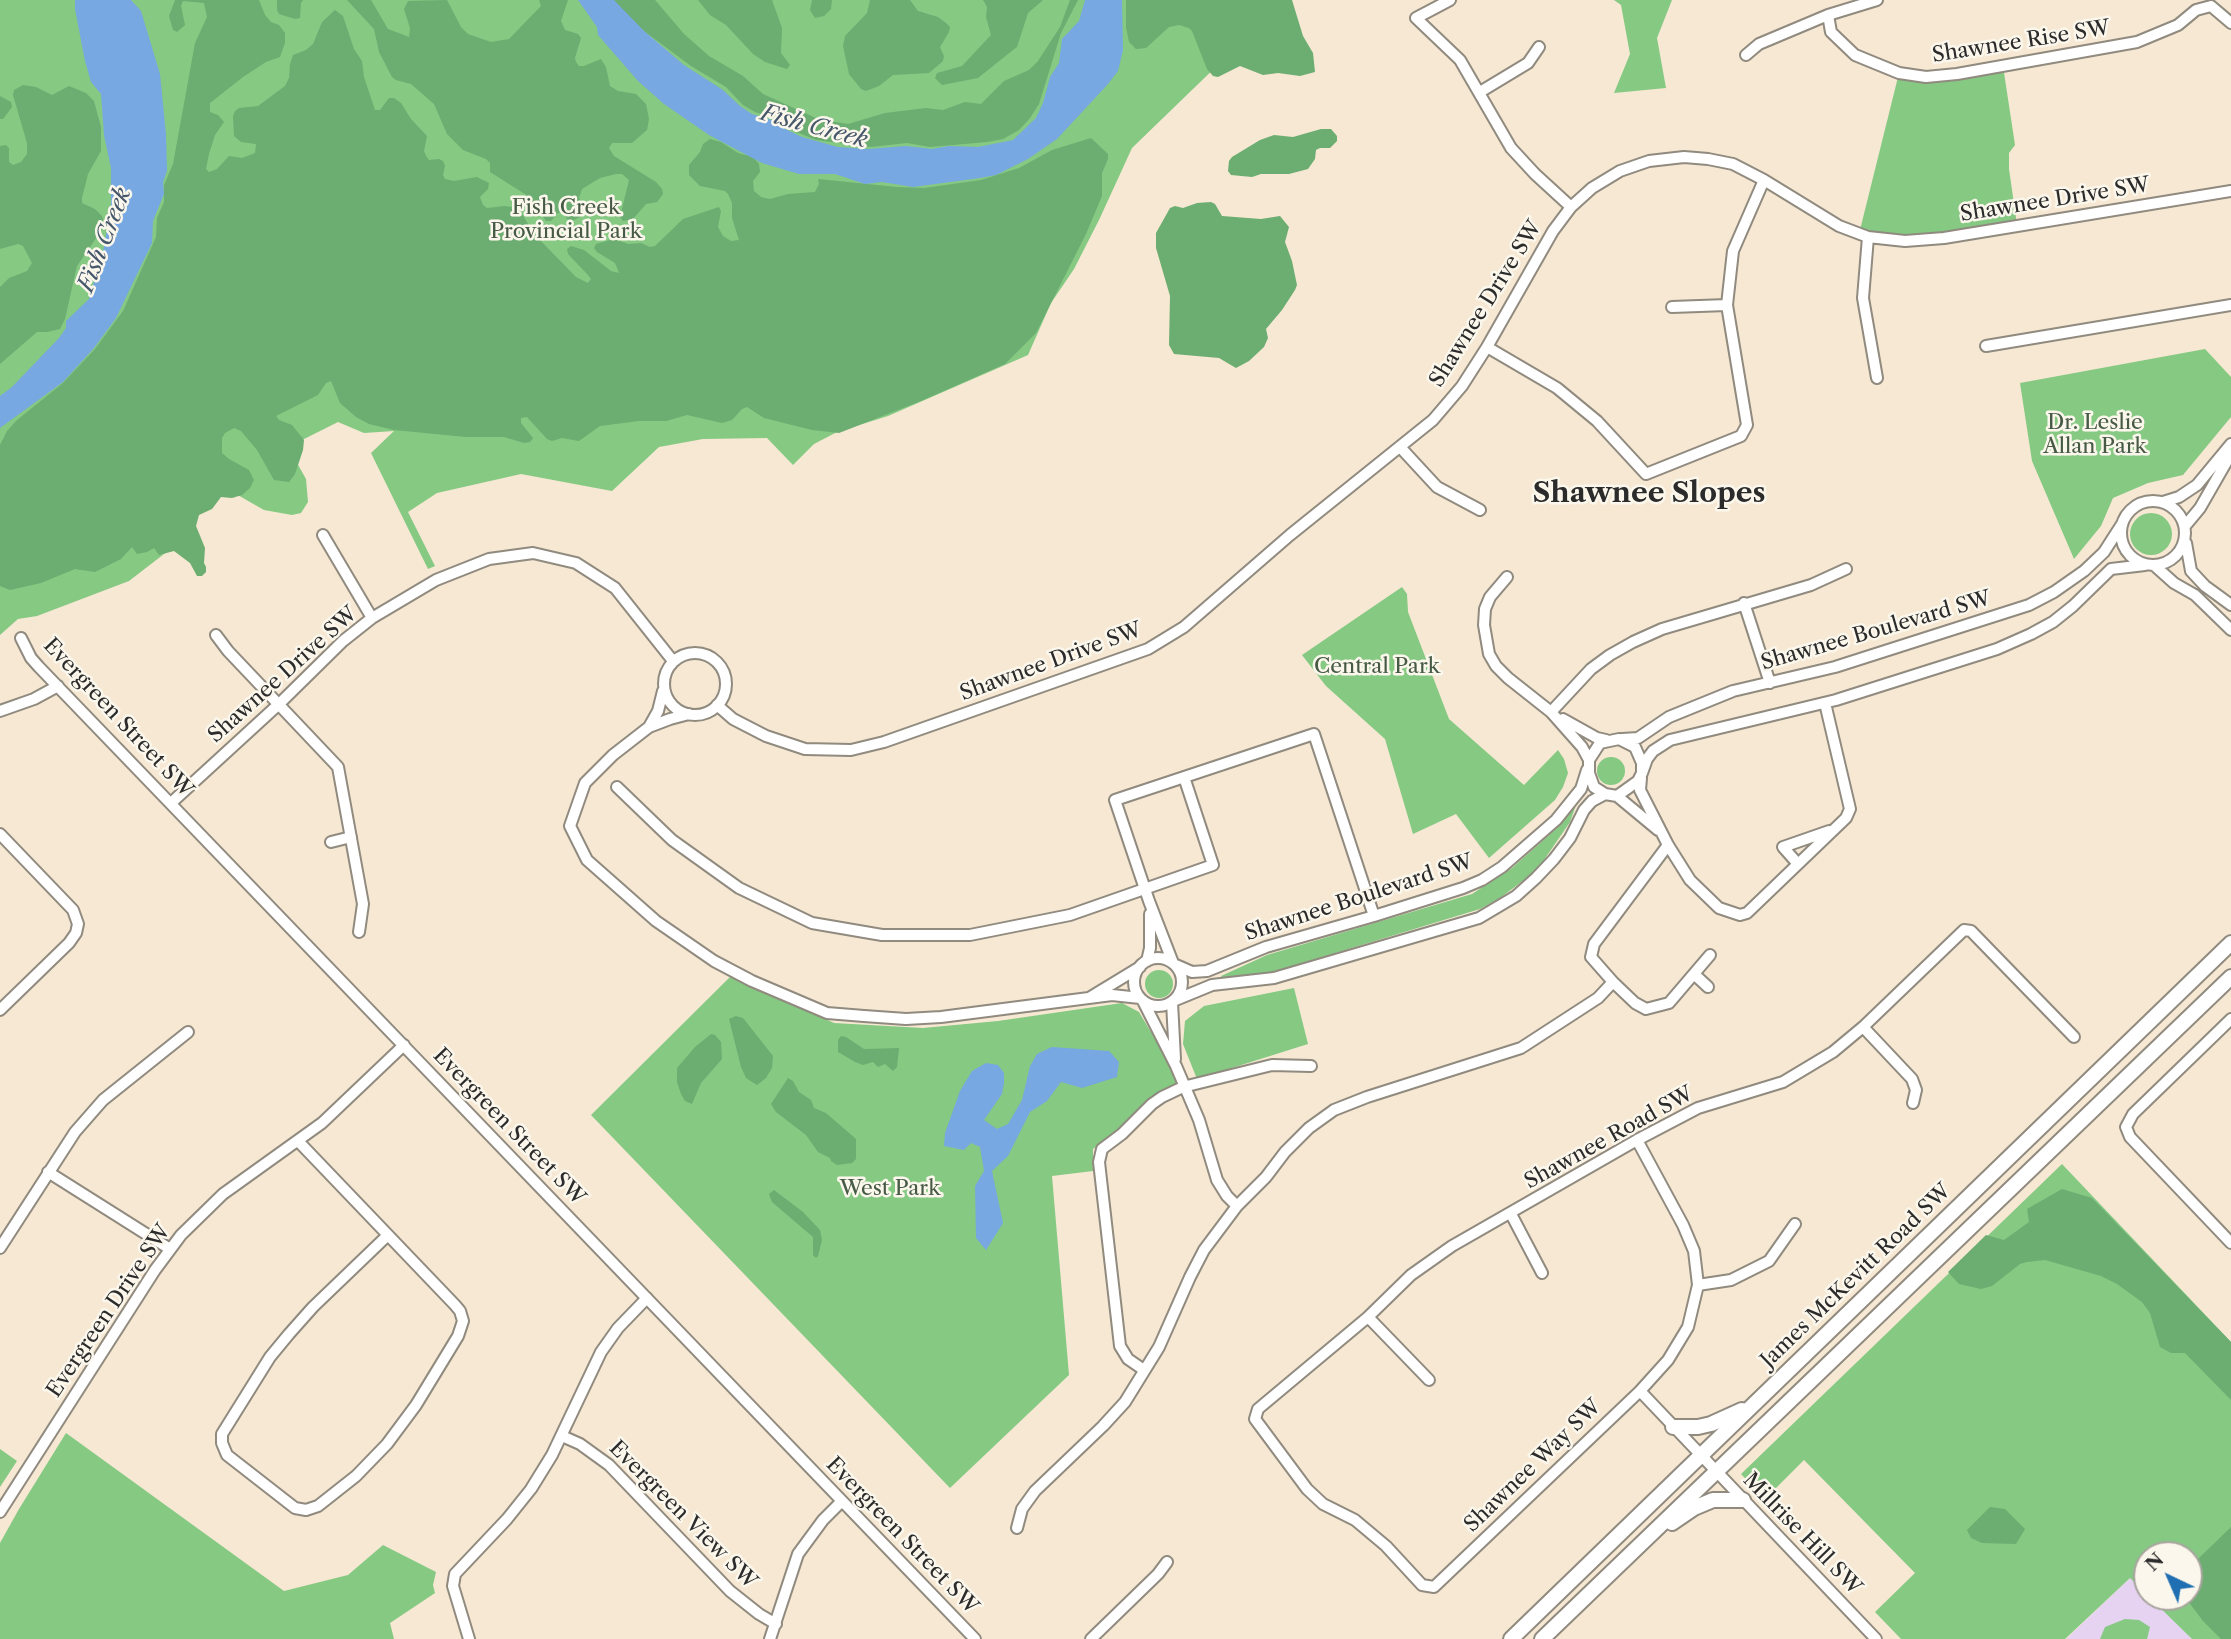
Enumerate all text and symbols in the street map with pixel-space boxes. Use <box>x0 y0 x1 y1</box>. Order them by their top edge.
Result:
street label: Shawnee Rise SW <box>1930 16 2112 68</box>
water label: Fish Creek <box>758 100 870 154</box>
street label: Shawnee Drive SW <box>1958 173 2152 227</box>
water label: Fish Creek <box>73 184 137 296</box>
park label: Fish Creek Provincial Park <box>490 195 642 245</box>
street label: Shawnee Drive SW <box>1425 216 1547 392</box>
park label: Dr. Leslie Allan Park <box>2043 410 2147 460</box>
district label: Shawnee Slopes <box>1533 477 1765 511</box>
street label: Shawnee Boulevard SW <box>1758 586 1994 676</box>
street label: Shawnee Drive SW <box>203 602 363 748</box>
street label: Shawnee Drive SW <box>957 617 1145 707</box>
street label: Evergreen Street SW <box>38 633 198 803</box>
park label: Central Park <box>1314 654 1440 680</box>
street label: Shawnee Boulevard SW <box>1242 849 1476 947</box>
street label: Evergreen Street SW <box>428 1043 590 1211</box>
street label: Shawnee Road SW <box>1520 1081 1698 1195</box>
park label: West Park <box>840 1176 940 1202</box>
street label: James McKevitt Road SW <box>1756 1179 1956 1373</box>
street label: Evergreen Drive SW <box>42 1220 176 1402</box>
street label: Shawnee Way SW <box>1459 1394 1607 1538</box>
street label: Evergreen View SW <box>604 1436 762 1594</box>
street label: Evergreen Street SW <box>821 1452 983 1620</box>
street label: Millrise Hill SW <box>1737 1468 1867 1600</box>
north arrow <box>2133 1541 2203 1611</box>
text: N <box>2141 1548 2168 1576</box>

